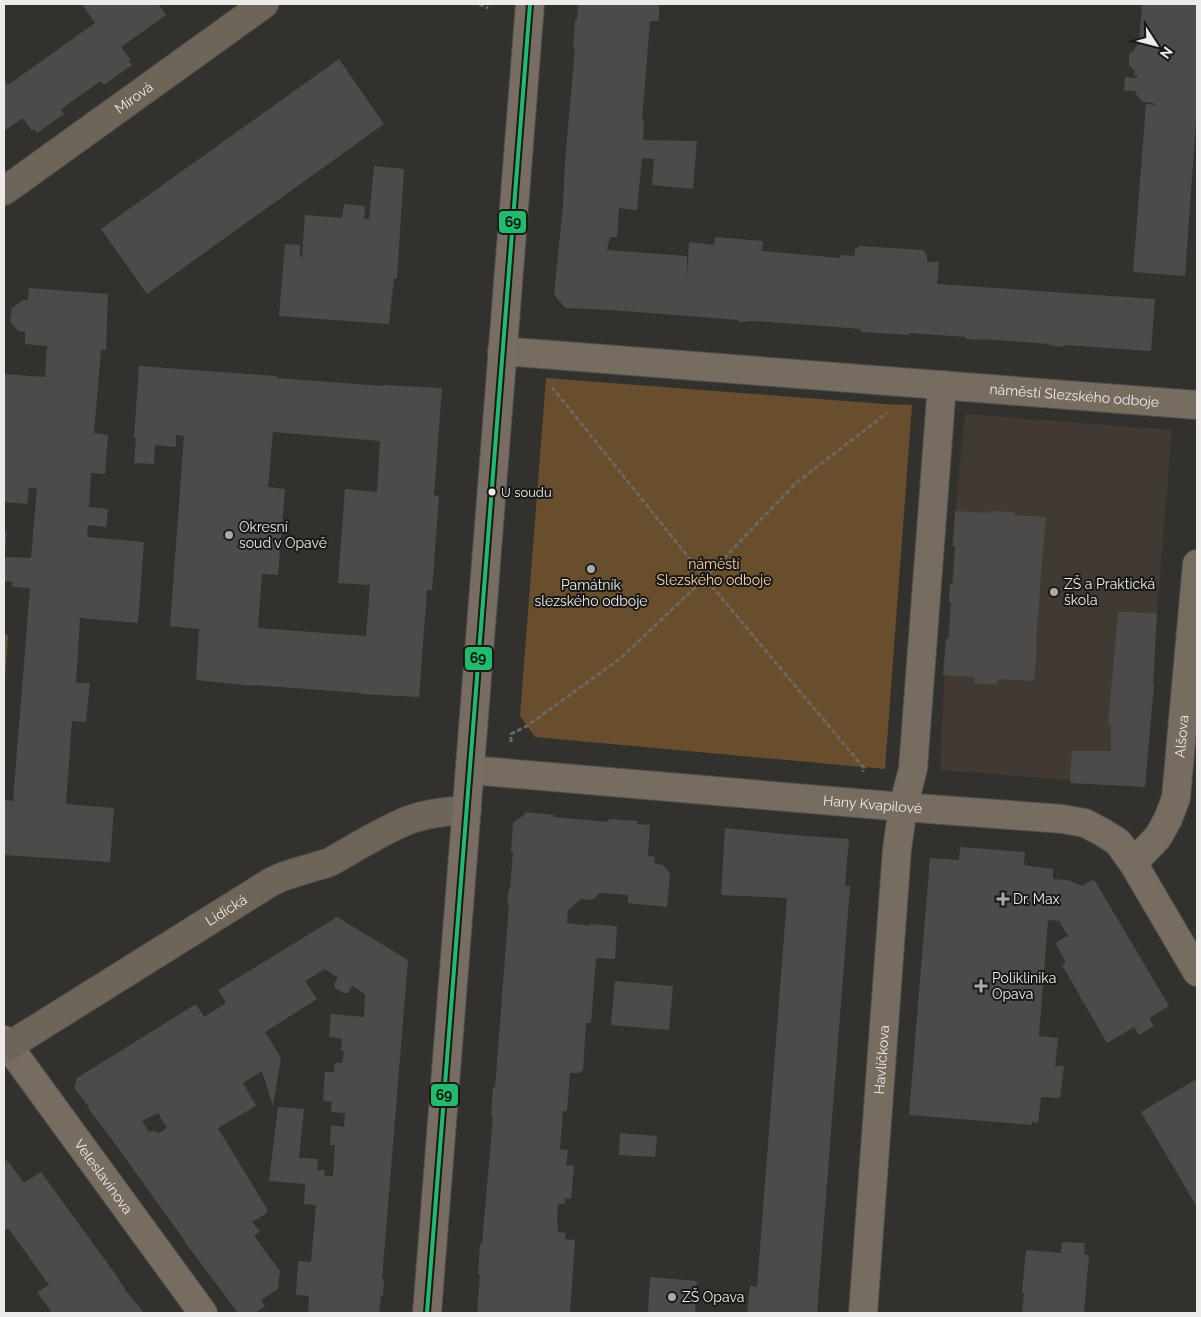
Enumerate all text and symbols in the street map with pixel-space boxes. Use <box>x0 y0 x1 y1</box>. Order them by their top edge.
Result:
north arrow <box>1131 20 1181 70</box>
text: N <box>1157 44 1176 62</box>
street label: Mírová <box>112 79 156 117</box>
line badge: 69 <box>498 210 527 234</box>
text: 69 <box>505 214 521 230</box>
street label: náměstí Slezského odboje <box>989 381 1160 410</box>
place label: U soudu <box>501 485 552 500</box>
marker: U soudu <box>487 487 497 497</box>
place label: Okresní soud v Opavě <box>239 519 327 551</box>
marker: Okresní soud v Opavě <box>223 529 235 541</box>
park label: náměstí Slezského odboje <box>657 556 771 588</box>
marker: Památník slezského odboje <box>585 563 597 575</box>
place label: ZŠ a Praktická škola <box>1064 574 1155 608</box>
place label: Památník slezského odboje <box>534 577 648 609</box>
marker: ZŠ a Praktická škola <box>1048 586 1060 598</box>
line badge: 69 <box>464 646 493 671</box>
text: 69 <box>470 650 486 666</box>
street label: Alšova <box>1172 714 1191 759</box>
street label: Hany Kvapilové <box>822 792 923 816</box>
street label: Lidická <box>202 891 250 929</box>
place label: Dr. Max <box>1013 891 1060 907</box>
marker: Dr. Max <box>997 893 1009 905</box>
place label: Poliklinika Opava <box>992 970 1056 1002</box>
marker: Poliklinika Opava <box>974 979 988 993</box>
street label: Havlíčkova <box>871 1024 892 1095</box>
line badge: 69 <box>430 1083 459 1107</box>
text: 69 <box>436 1087 452 1103</box>
street label: Veleslavínova <box>71 1136 136 1217</box>
place label: ZŠ Opava <box>682 1287 744 1305</box>
marker: ZŠ Opava <box>666 1291 678 1303</box>

